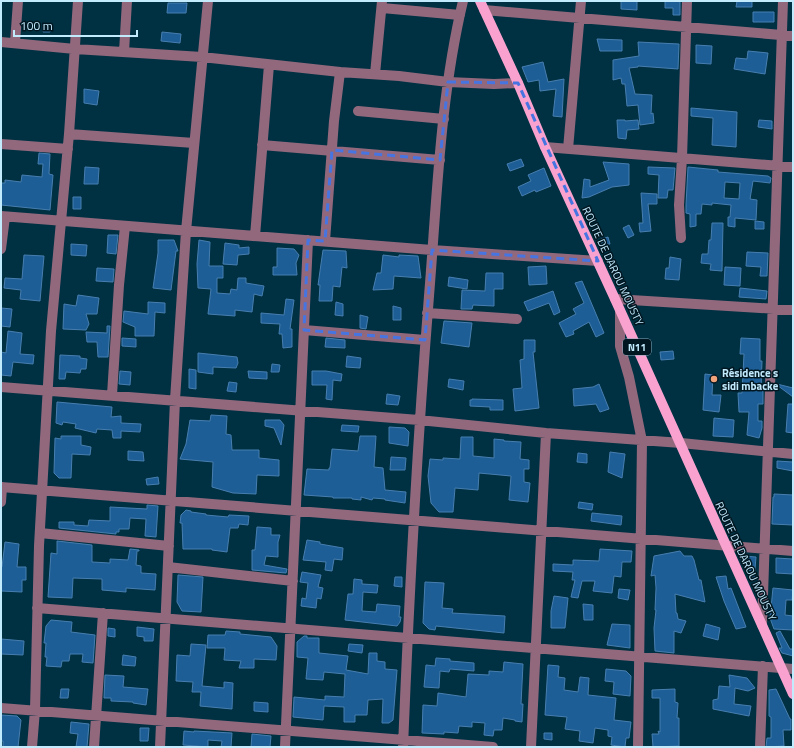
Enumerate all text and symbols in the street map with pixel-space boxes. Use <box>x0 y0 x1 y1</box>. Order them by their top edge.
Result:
scale bar <box>14 12 137 38</box>
text: 100 m <box>20 16 53 35</box>
street label: ROUTE DE DAROU MOUSTY <box>578 204 648 328</box>
road number: N11 <box>623 339 651 355</box>
place label: Résidence s sidi mbacke <box>722 365 779 394</box>
marker: Résidence s sidi mbacke <box>709 374 719 384</box>
street label: ROUTE DE DAROU MOUSTY <box>711 499 781 623</box>

